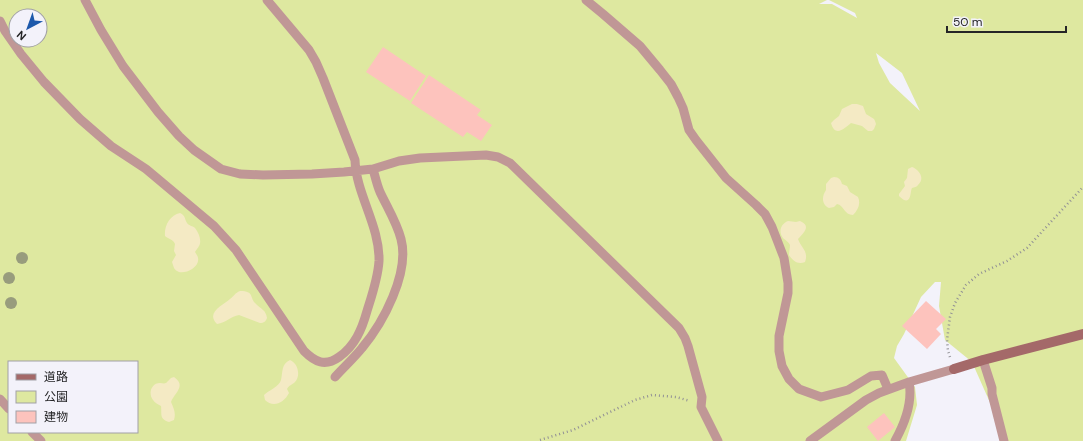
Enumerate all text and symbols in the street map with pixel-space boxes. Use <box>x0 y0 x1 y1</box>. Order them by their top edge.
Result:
north arrow <box>8 8 48 48</box>
scale bar <box>947 8 1066 34</box>
text: 50 m <box>953 14 982 30</box>
text: N <box>14 28 29 43</box>
legend <box>8 361 138 433</box>
text: 道路 <box>44 369 68 385</box>
text: 公園 <box>44 389 68 405</box>
text: 建物 <box>44 409 68 425</box>

